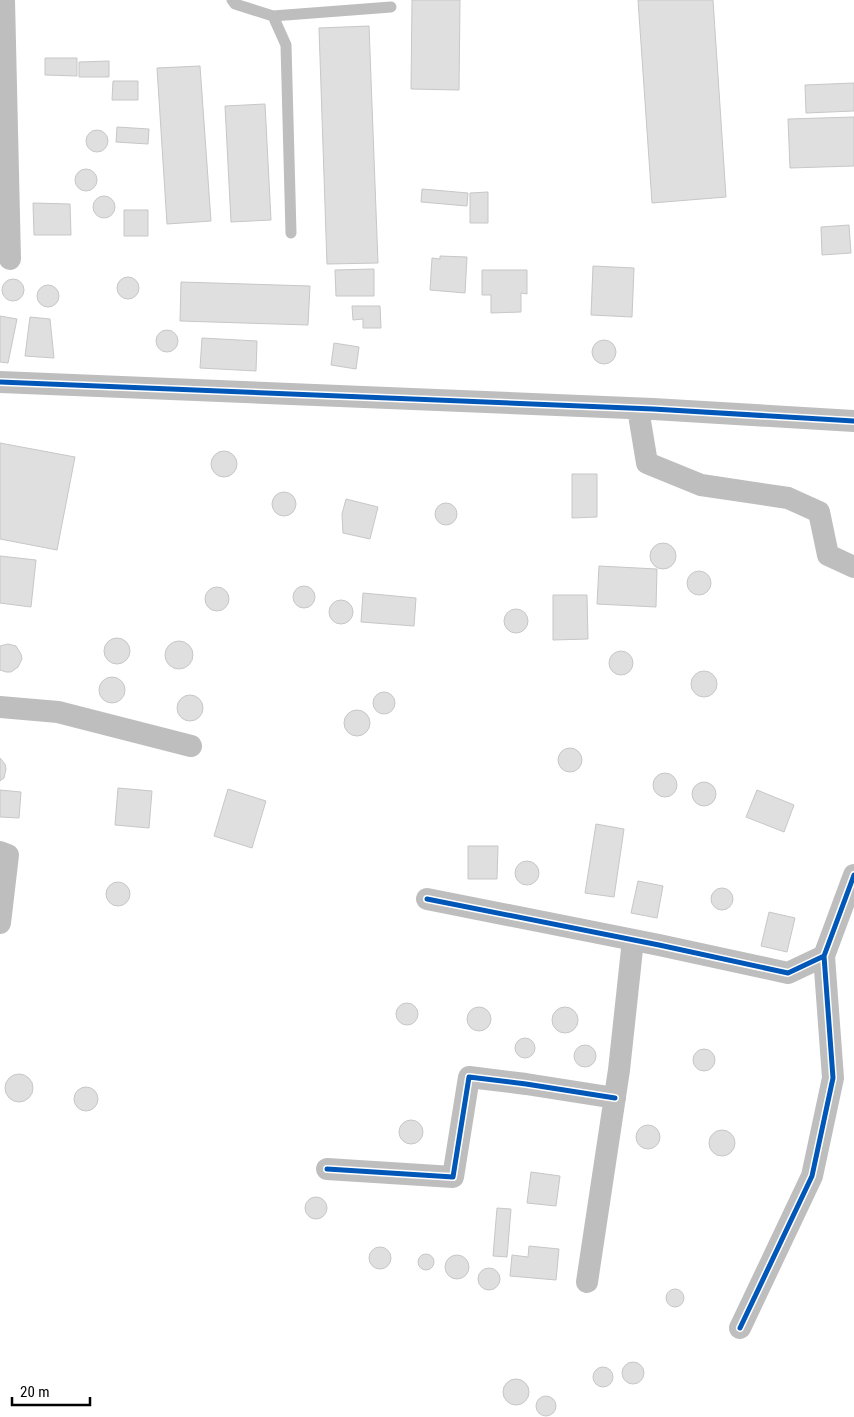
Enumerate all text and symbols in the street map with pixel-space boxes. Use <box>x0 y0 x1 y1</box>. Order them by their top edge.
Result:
scale bar <box>12 1374 90 1406</box>
text: 20 m <box>20 1383 50 1401</box>

